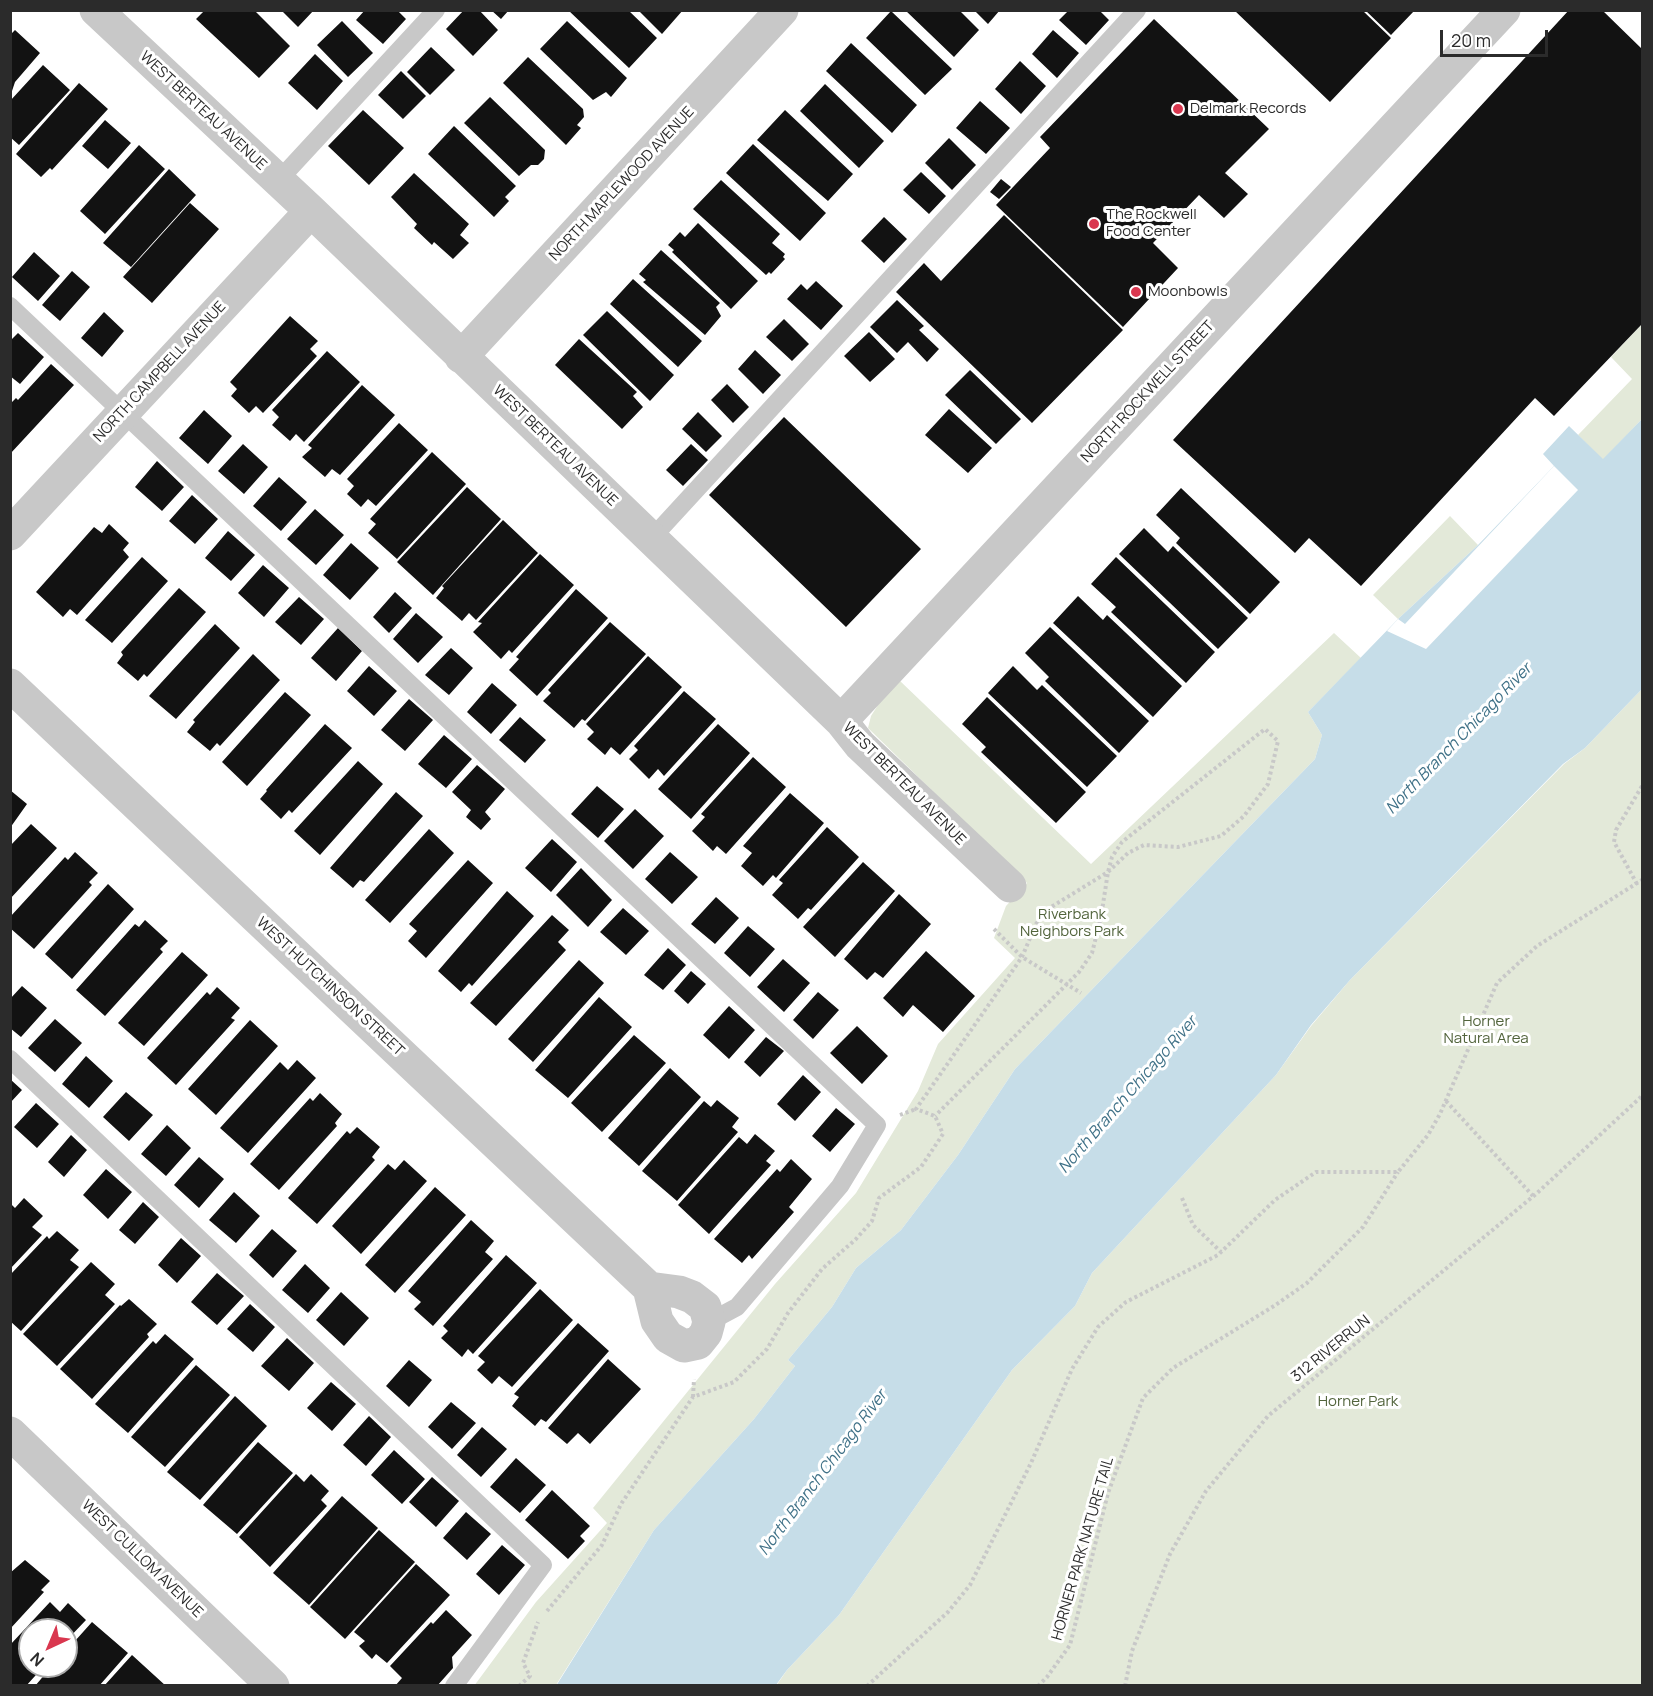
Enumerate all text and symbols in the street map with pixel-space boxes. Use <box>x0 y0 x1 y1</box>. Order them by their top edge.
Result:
scale bar <box>1443 18 1551 56</box>
text: 20 m <box>1451 28 1491 52</box>
street label: WEST BERTEAU AVENUE <box>136 48 270 174</box>
place label: Delmark Records <box>1190 100 1306 118</box>
marker: Delmark Records <box>1171 102 1185 116</box>
street label: NORTH MAPLEWOOD AVENUE <box>546 103 698 265</box>
place label: The Rockwell Food Center <box>1106 206 1197 241</box>
marker: The Rockwell Food Center <box>1087 217 1101 231</box>
place label: Moonbowls <box>1148 283 1228 301</box>
marker: Moonbowls <box>1129 285 1143 299</box>
street label: NORTH CAMPBELL AVENUE <box>90 298 230 446</box>
street label: NORTH ROCKWELL STREET <box>1078 317 1218 467</box>
street label: WEST BERTEAU AVENUE <box>489 382 621 510</box>
water label: North Branch Chicago River <box>1382 660 1536 818</box>
street label: WEST BERTEAU AVENUE <box>839 719 969 849</box>
park label: Riverbank Neighbors Park <box>1020 906 1124 941</box>
street label: WEST HUTCHINSON STREET <box>253 914 407 1060</box>
water label: North Branch Chicago River <box>1055 1013 1201 1177</box>
park label: Horner Natural Area <box>1443 1013 1529 1048</box>
street label: 312 RIVERRUN <box>1288 1312 1374 1386</box>
water label: North Branch Chicago River <box>755 1387 891 1559</box>
park label: Horner Park <box>1318 1393 1398 1411</box>
street label: HORNER PARK NATURE TAIL <box>1048 1455 1118 1643</box>
street label: WEST CULLOM AVENUE <box>78 1496 206 1622</box>
north arrow <box>18 1618 78 1678</box>
text: N <box>25 1648 49 1671</box>

